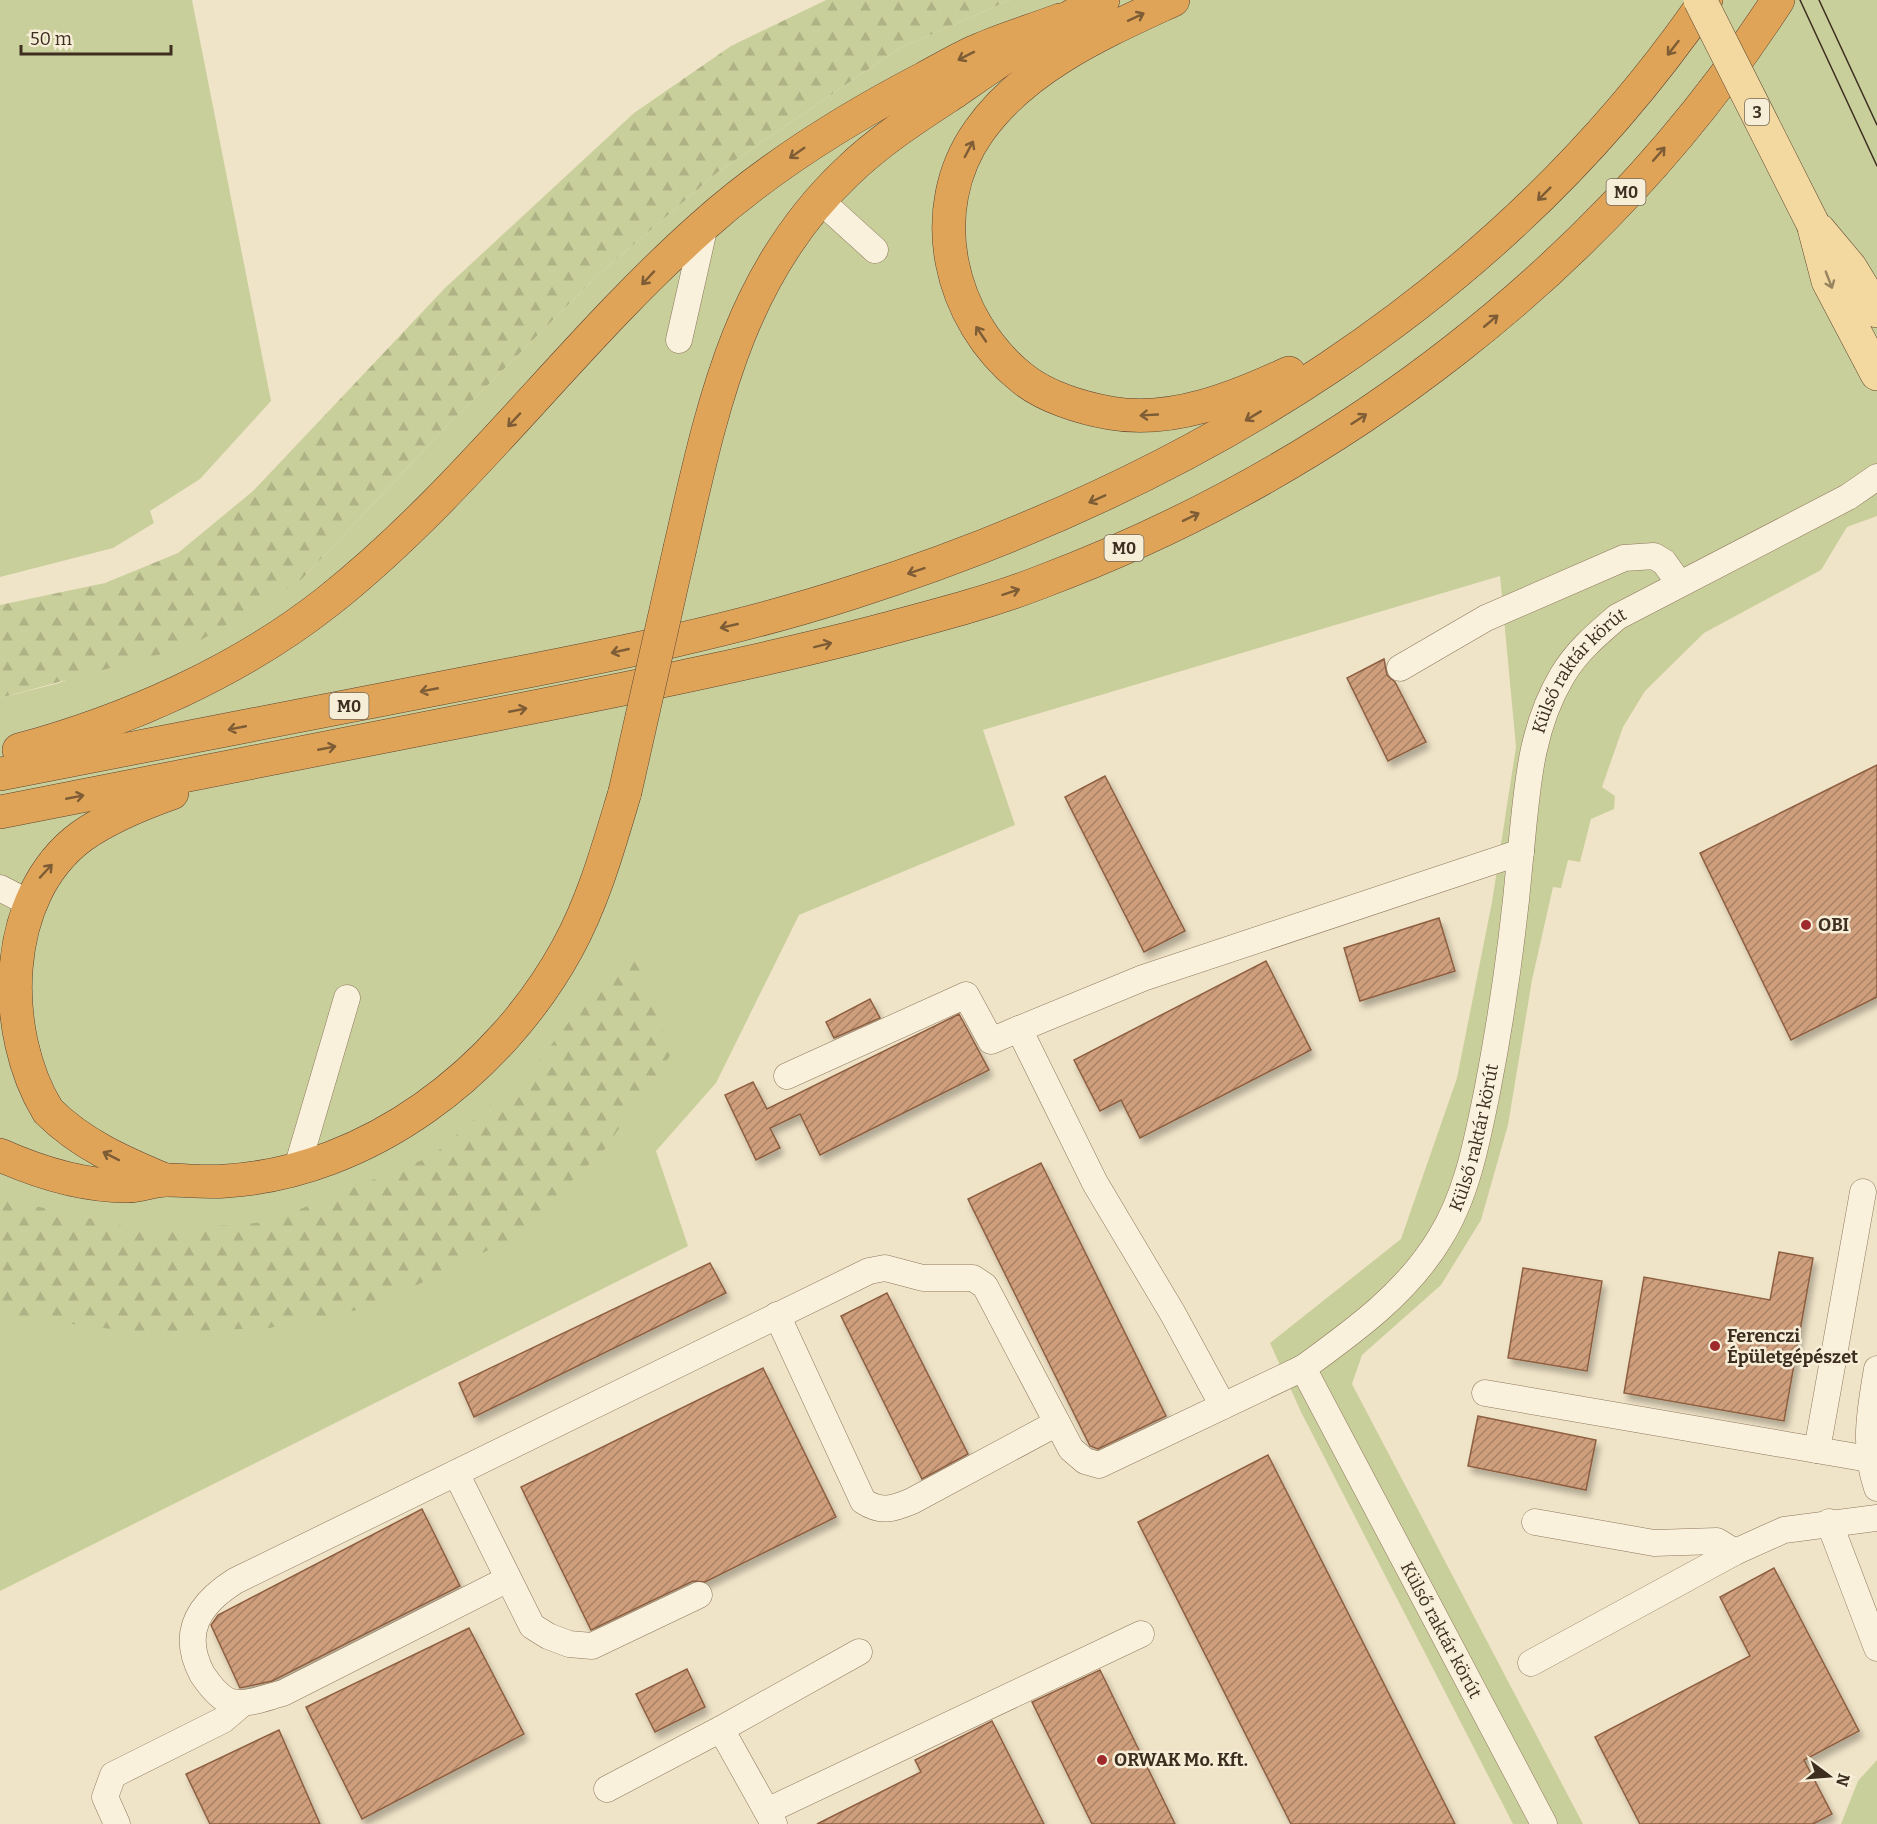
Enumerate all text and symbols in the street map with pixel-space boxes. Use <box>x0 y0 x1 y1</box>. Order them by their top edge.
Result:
one-way arrow <box>1126 11 1144 23</box>
scale bar <box>21 18 171 56</box>
text: 50 m <box>30 28 72 50</box>
one-way arrow <box>1666 40 1679 56</box>
one-way arrow <box>958 51 976 62</box>
road number: 3 <box>1745 99 1769 125</box>
one-way arrow <box>963 141 975 158</box>
one-way arrow <box>790 147 806 159</box>
one-way arrow <box>1652 147 1666 162</box>
road number: M0 <box>1606 179 1646 205</box>
one-way arrow <box>1536 187 1551 201</box>
one-way arrow <box>641 271 655 286</box>
one-way arrow <box>1824 271 1835 289</box>
one-way arrow <box>1483 314 1499 327</box>
one-way arrow <box>975 326 987 342</box>
one-way arrow <box>1139 409 1159 420</box>
one-way arrow <box>1245 411 1262 423</box>
one-way arrow <box>508 412 522 427</box>
one-way arrow <box>1350 413 1367 425</box>
one-way arrow <box>1088 494 1106 505</box>
one-way arrow <box>1181 511 1199 523</box>
road number: M0 <box>1104 535 1144 561</box>
one-way arrow <box>907 567 926 578</box>
one-way arrow <box>1001 586 1020 597</box>
street label: Külső raktár körút <box>1527 603 1630 736</box>
one-way arrow <box>719 621 739 632</box>
one-way arrow <box>813 639 832 651</box>
one-way arrow <box>610 646 629 658</box>
one-way arrow <box>419 685 439 696</box>
road number: M0 <box>330 693 368 719</box>
one-way arrow <box>508 704 527 715</box>
one-way arrow <box>228 723 248 734</box>
one-way arrow <box>316 742 336 753</box>
one-way arrow <box>65 791 84 802</box>
one-way arrow <box>39 863 54 878</box>
place label: OBI <box>1818 914 1849 936</box>
marker: OBI <box>1799 918 1813 932</box>
street label: Külső raktár körút <box>1444 1061 1503 1215</box>
one-way arrow <box>103 1150 121 1162</box>
place label: Ferenczi Épületgépészet <box>1727 1325 1858 1368</box>
marker: Ferenczi Épületgépészet <box>1708 1339 1722 1353</box>
street label: Külső raktár körút <box>1396 1558 1486 1702</box>
north arrow <box>1799 1746 1859 1806</box>
place label: ORWAK Mo. Kft. <box>1114 1749 1248 1771</box>
marker: ORWAK Mo. Kft. <box>1095 1753 1109 1767</box>
text: N <box>1832 1771 1854 1789</box>

